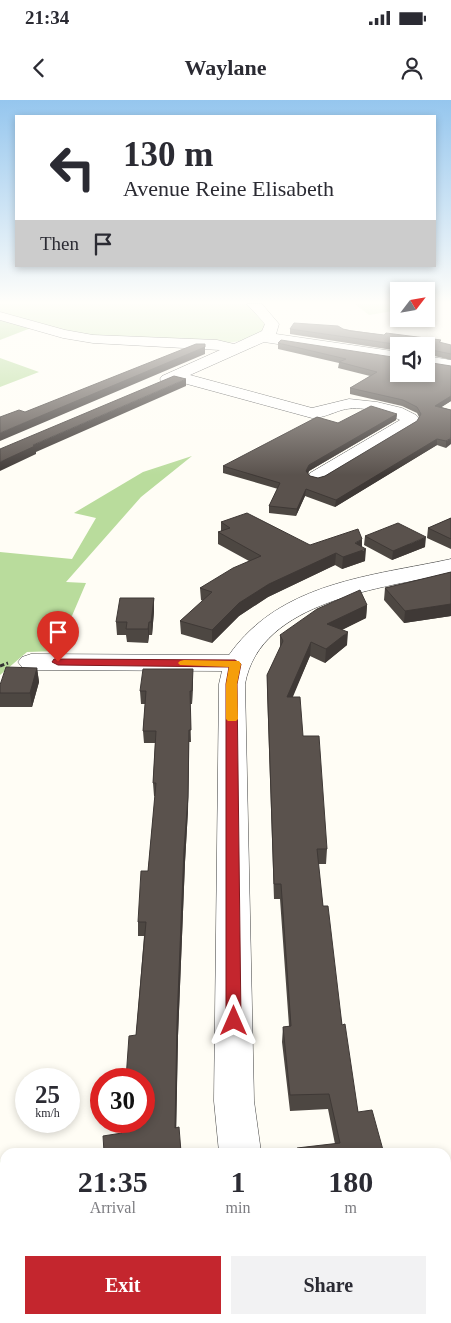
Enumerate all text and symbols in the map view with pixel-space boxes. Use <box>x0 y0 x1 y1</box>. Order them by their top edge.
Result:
text: 21:34 <box>25 7 69 28</box>
icon: back <box>25 54 53 82</box>
icon: person <box>398 54 426 82</box>
text: Waylane <box>185 55 266 80</box>
icon: left <box>40 135 105 200</box>
text: 130 m <box>123 135 213 174</box>
text: Avenue Reine Elisabeth <box>123 176 334 201</box>
icon: arrive <box>89 230 117 258</box>
text: Then <box>40 233 79 254</box>
north arrow <box>390 282 435 328</box>
map controls <box>390 282 435 382</box>
button: sound <box>390 337 435 382</box>
pin <box>37 611 79 662</box>
icon: arrive <box>44 618 72 646</box>
position arrow <box>207 994 259 1046</box>
speed limit sign: 30 <box>90 1068 155 1133</box>
text: 25 <box>35 1081 60 1108</box>
text: km/h <box>35 1106 60 1120</box>
text: 21:35 <box>78 1165 148 1198</box>
text: 1 <box>230 1165 245 1198</box>
text: 180 <box>328 1165 373 1198</box>
text: Arrival <box>90 1199 136 1216</box>
text: min <box>226 1199 250 1216</box>
text: m <box>344 1199 357 1216</box>
button: Exit <box>25 1256 221 1314</box>
button: Share <box>231 1256 426 1314</box>

